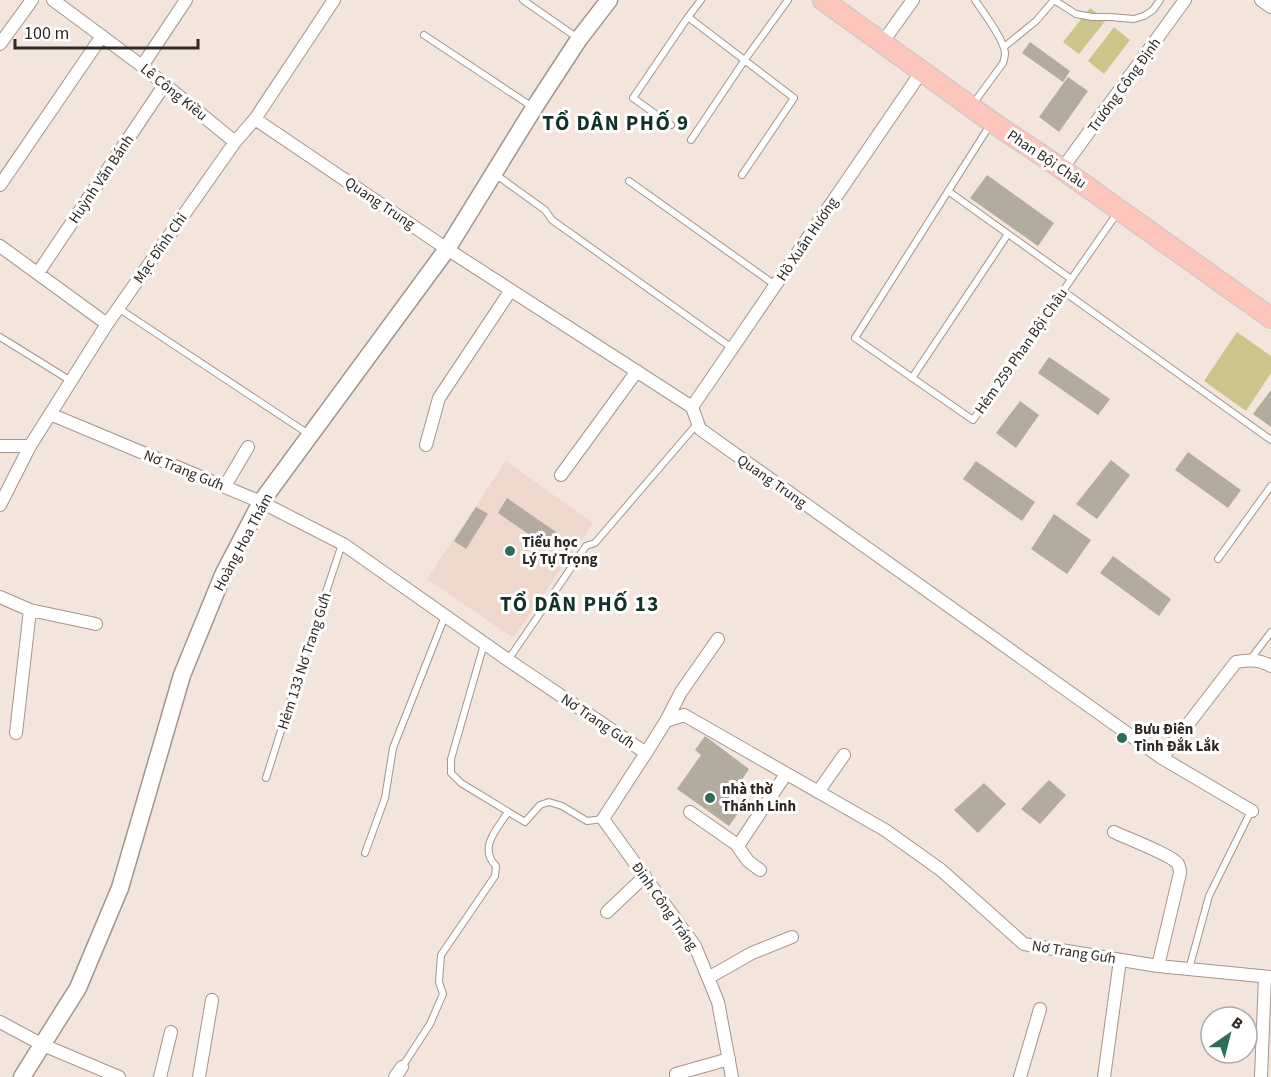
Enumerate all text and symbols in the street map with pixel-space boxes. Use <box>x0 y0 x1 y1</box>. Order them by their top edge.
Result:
scale bar <box>15 12 198 50</box>
text: 100 m <box>24 21 69 46</box>
street label: Trương Công Định <box>1083 34 1166 137</box>
street label: Lê Công Kiều <box>136 59 212 126</box>
district label: TỔ DÂN PHỐ 9 <box>542 108 690 138</box>
street label: Phan Bội Châu <box>1003 125 1091 194</box>
street label: Huỳnh Văn Bánh <box>64 131 139 228</box>
street label: Quang Trung <box>340 172 419 235</box>
street label: Hồ Xuân Hương <box>772 193 844 285</box>
street label: Mạc Đĩnh Chi <box>128 209 192 288</box>
street label: Hẻm 259 Phan Bội Châu <box>970 284 1073 419</box>
street label: Nơ Trang Gưh <box>141 445 227 496</box>
street label: Quang Trung <box>733 450 811 513</box>
street label: Hoàng Hoa Thám <box>209 489 278 595</box>
place label: Tiểu học Lý Tự Trọng <box>522 532 597 570</box>
marker: Tiểu học Lý Tự Trọng <box>503 544 517 558</box>
district label: TỔ DÂN PHỐ 13 <box>500 589 660 619</box>
street label: Hẻm 133 Nơ Trang Gưh <box>272 590 337 732</box>
street label: Nơ Trang Gưh <box>557 689 639 754</box>
place label: Bưu Điện Tỉnh Đắk Lắk <box>1134 719 1220 757</box>
marker: Bưu Điện Tỉnh Đắk Lắk <box>1115 731 1129 745</box>
place label: nhà thờ Thánh Linh <box>722 779 796 817</box>
marker: nhà thờ Thánh Linh <box>703 791 717 805</box>
street label: Đinh Công Tráng <box>626 858 703 955</box>
street label: Nơ Trang Gưh <box>1030 935 1118 970</box>
north arrow <box>1199 1005 1259 1065</box>
text: B <box>1227 1012 1248 1036</box>

